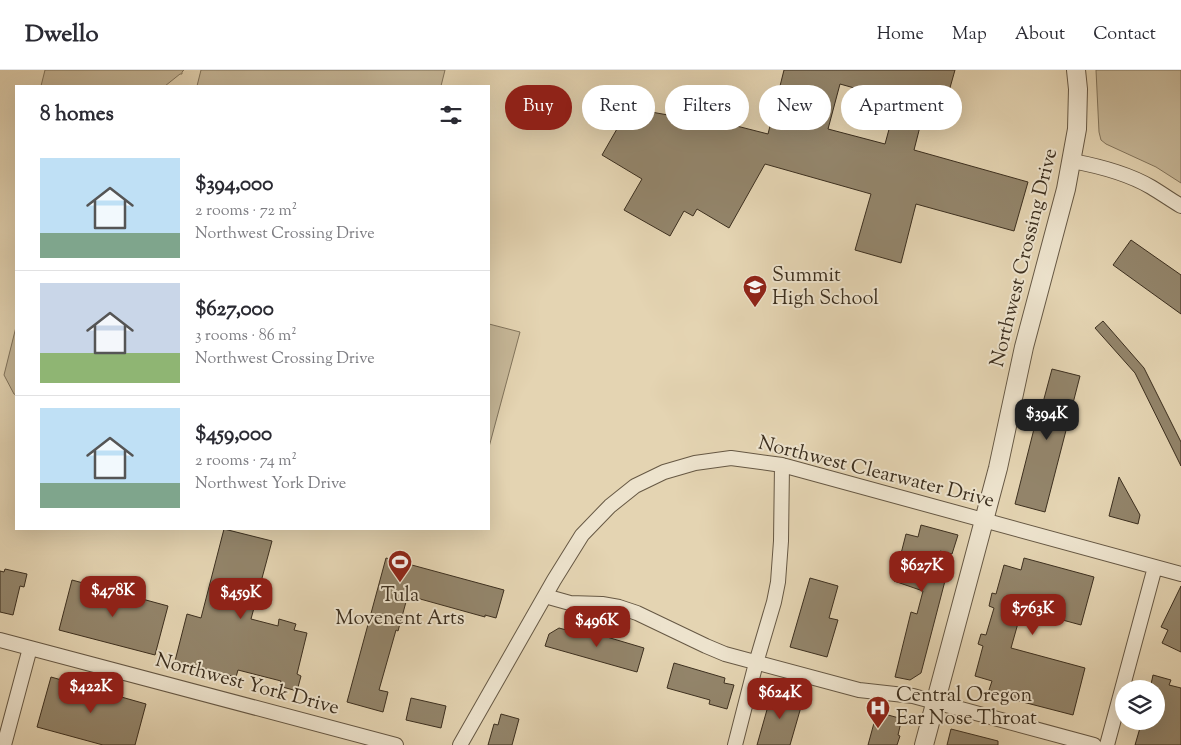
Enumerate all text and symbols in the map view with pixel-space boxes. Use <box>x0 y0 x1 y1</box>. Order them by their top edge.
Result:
text: Dwello <box>25 18 99 52</box>
text: Home <box>877 22 924 48</box>
text: Map <box>952 22 987 48</box>
text: About <box>1015 22 1065 48</box>
text: Contact <box>1093 22 1156 48</box>
chip: Buy <box>505 85 572 130</box>
chip: Rent <box>582 85 655 130</box>
chip: Filters <box>665 85 749 130</box>
chip: New <box>759 85 831 130</box>
chip: Apartment <box>841 85 962 130</box>
text: 8 homes <box>40 100 114 130</box>
icon: filters <box>437 101 465 129</box>
street label: Northwest Crossing Drive <box>984 146 1066 370</box>
text: $394,000 <box>195 170 273 200</box>
icon: home <box>80 178 140 238</box>
text: 2 rooms · 72 m² <box>195 200 297 223</box>
text: Northwest Crossing Drive <box>195 223 375 246</box>
place label: Summit High School <box>772 262 879 314</box>
school or university icon: Summit High School <box>742 274 768 308</box>
text: $627,000 <box>195 295 274 325</box>
icon: home <box>80 303 140 363</box>
text: 3 rooms · 86 m² <box>195 325 297 348</box>
text: Northwest Crossing Drive <box>195 348 375 371</box>
pin: $394K <box>1012 398 1082 441</box>
text: $394K <box>1026 403 1068 426</box>
text: $459,000 <box>195 420 272 450</box>
icon: home <box>80 428 140 488</box>
street label: Northwest Clearwater Drive <box>755 430 997 516</box>
text: 2 rooms · 74 m² <box>195 450 297 473</box>
text: Northwest York Drive <box>195 473 346 496</box>
sports icon: Tula Movenent Arts <box>387 549 413 583</box>
pin: $627K <box>887 550 957 593</box>
text: $627K <box>900 555 944 578</box>
pin: $478K <box>78 576 148 618</box>
pin: $459K <box>206 578 276 620</box>
text: $478K <box>91 580 135 603</box>
text: $459K <box>220 582 262 605</box>
place label: Tula Movenent Arts <box>335 582 465 634</box>
pin: $763K <box>998 594 1068 636</box>
text: $763K <box>1012 598 1054 621</box>
pin: $496K <box>562 606 632 648</box>
text: $496K <box>575 610 619 633</box>
street label: Northwest York Drive <box>152 647 342 723</box>
pin: $422K <box>56 672 126 714</box>
text: $422K <box>69 676 113 699</box>
pin: $624K <box>745 678 815 720</box>
map controls <box>1115 680 1165 730</box>
button: layers <box>1115 680 1165 730</box>
text: $624K <box>758 682 802 705</box>
place label: Central Oregon Ear Nose Throat <box>896 682 1037 734</box>
hospital icon: Central Oregon Ear Nose Throat <box>865 695 891 729</box>

